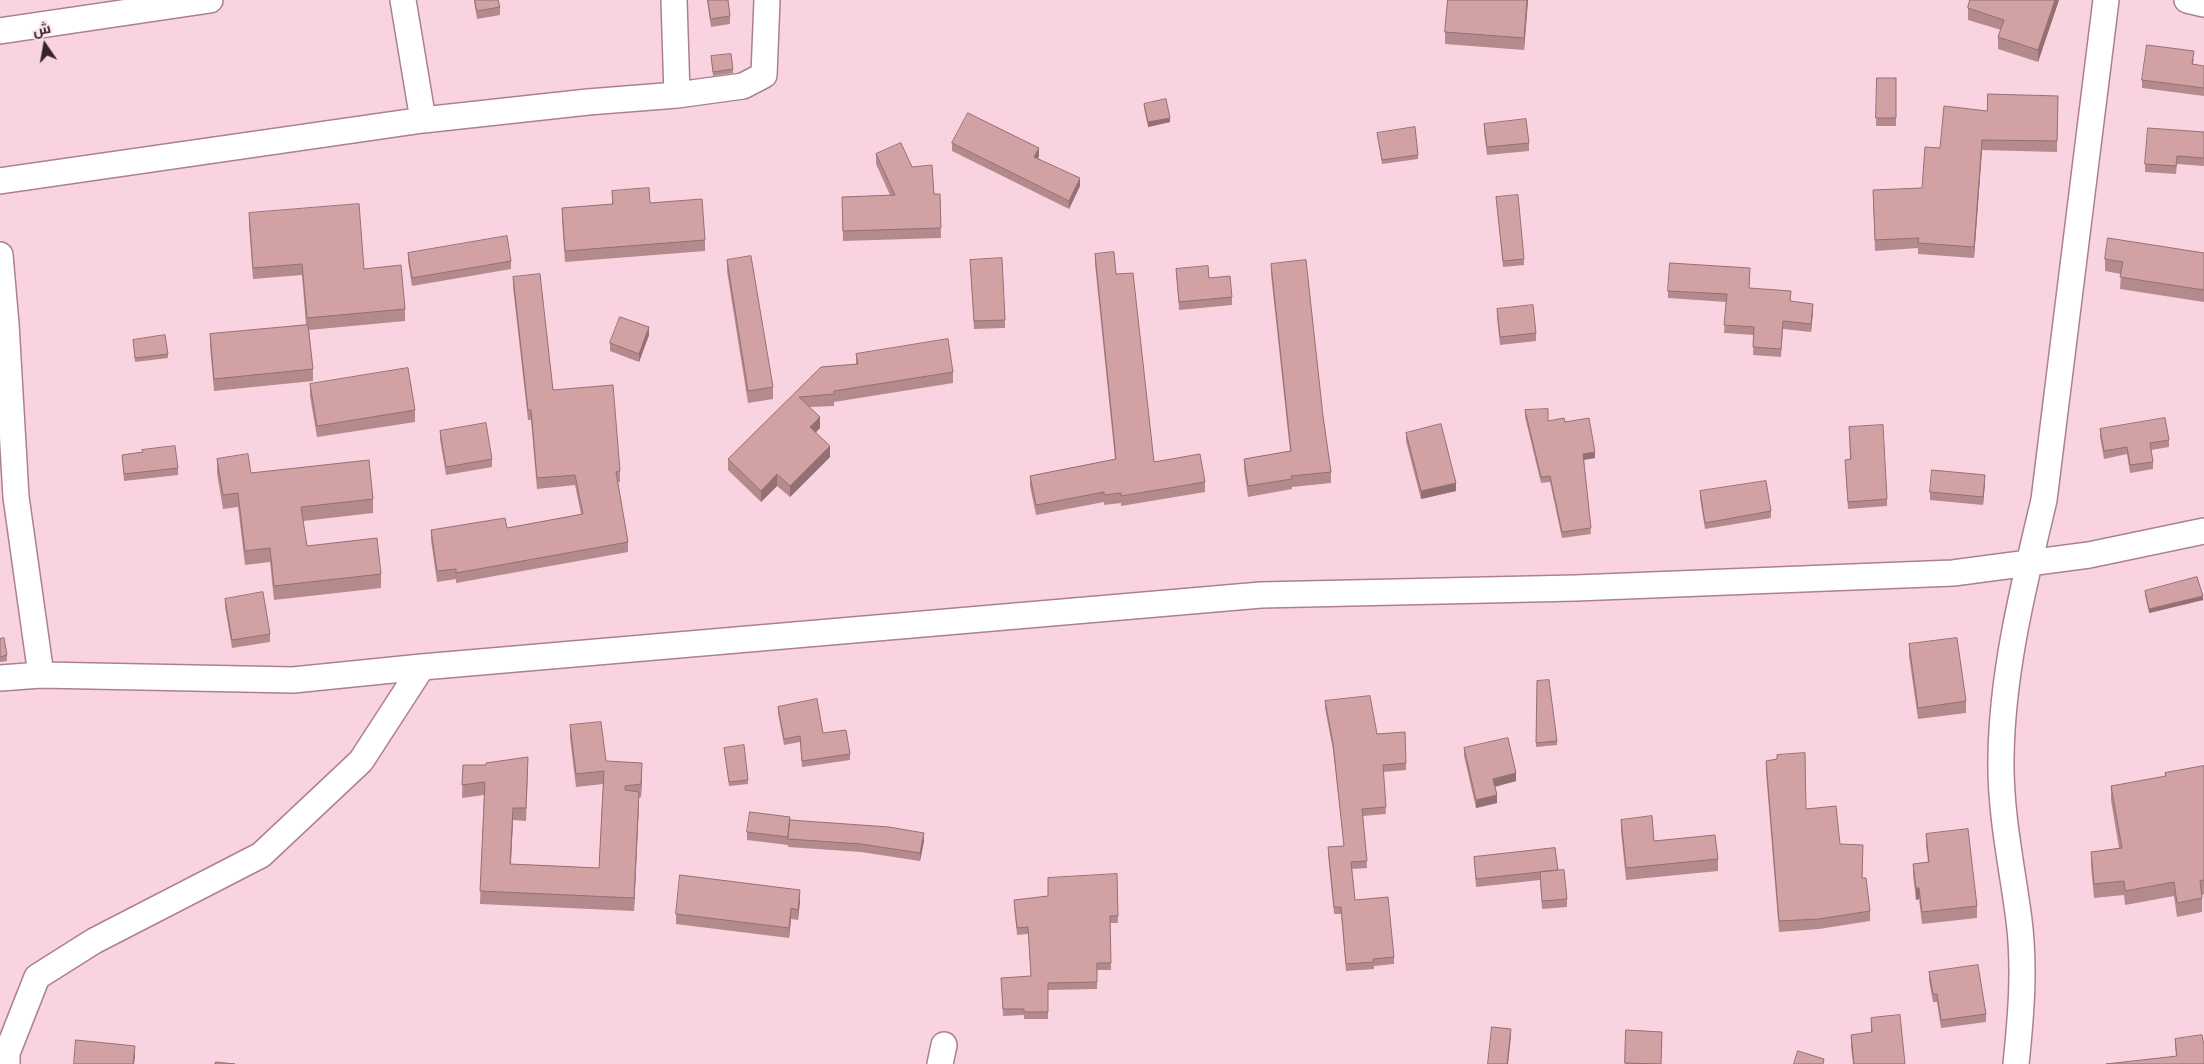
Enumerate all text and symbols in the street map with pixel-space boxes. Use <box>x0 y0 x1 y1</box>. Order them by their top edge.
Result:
text: ش <box>31 19 53 42</box>
north arrow <box>20 20 70 70</box>

